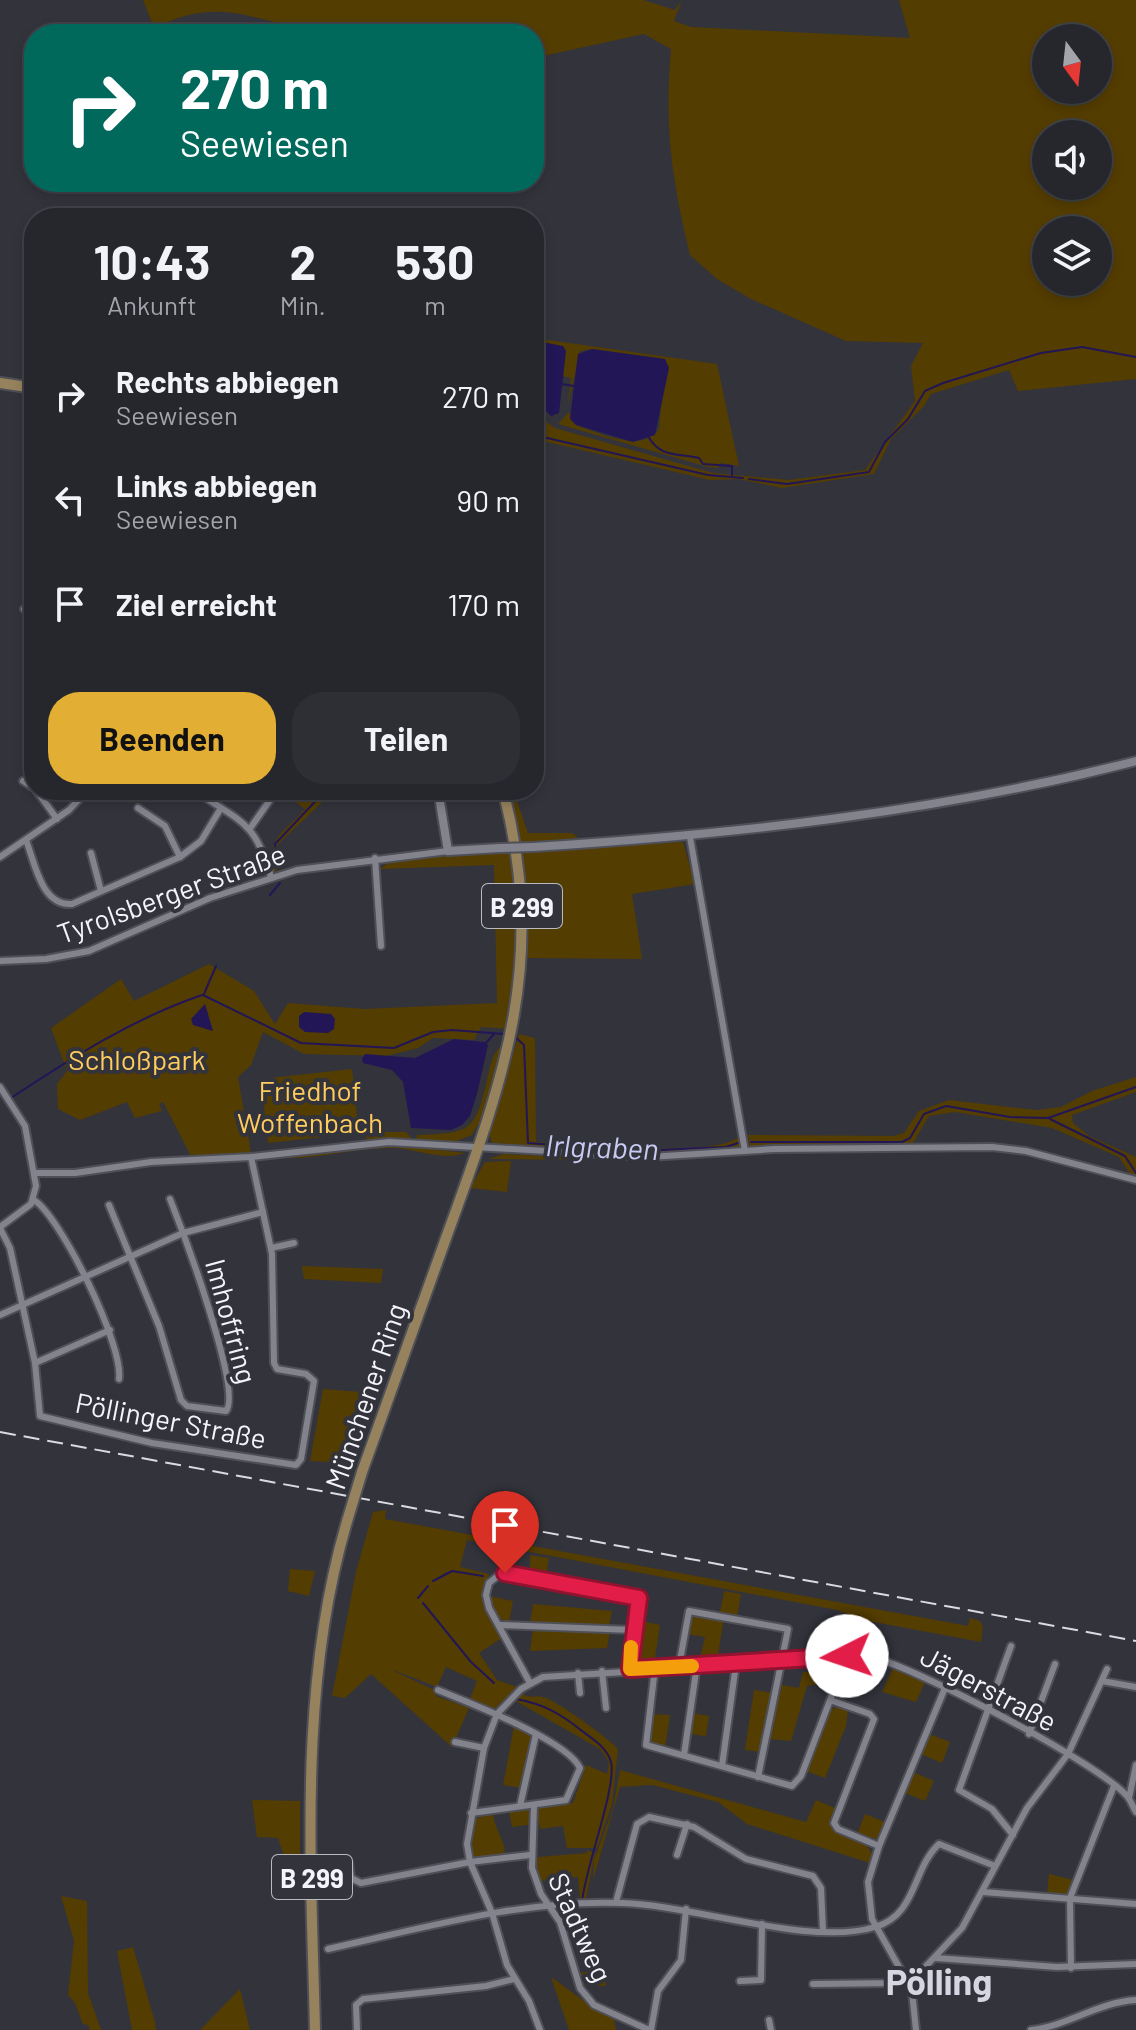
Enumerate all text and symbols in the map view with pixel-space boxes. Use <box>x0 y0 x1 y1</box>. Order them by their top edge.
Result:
north arrow <box>1032 24 1112 104</box>
map controls <box>1032 24 1112 296</box>
text: 270 m <box>180 53 329 120</box>
icon: right <box>48 56 152 160</box>
button: sound <box>1032 120 1112 200</box>
text: Seewiesen <box>180 121 349 164</box>
button: layers <box>1032 216 1112 296</box>
text: 10:43 <box>94 232 210 290</box>
text: 2 <box>289 232 316 290</box>
text: 530 <box>395 232 474 290</box>
text: Ankunft <box>107 289 197 320</box>
text: Min. <box>280 289 326 320</box>
text: m <box>424 289 446 320</box>
text: Rechts abbiegen <box>116 363 339 399</box>
icon: right <box>48 374 92 418</box>
text: 270 m <box>442 378 520 414</box>
text: Seewiesen <box>116 399 238 430</box>
text: Links abbiegen <box>116 467 317 503</box>
icon: left <box>48 478 92 522</box>
text: 90 m <box>457 482 520 518</box>
text: Seewiesen <box>116 503 238 534</box>
icon: arrive <box>48 582 92 626</box>
text: Ziel erreicht <box>116 586 277 622</box>
text: 170 m <box>448 586 520 622</box>
button: Beenden <box>48 692 276 784</box>
button: Teilen <box>292 692 520 784</box>
street label: Tyrolsberger Straße <box>52 836 290 950</box>
road number: B 299 <box>482 884 562 928</box>
park label: Schloßpark <box>68 1042 206 1076</box>
park label: Friedhof Woffenbach <box>237 1073 383 1139</box>
water label: Irlgraben <box>545 1126 659 1166</box>
street label: Imhoffring <box>199 1255 265 1387</box>
street label: Münchener Ring <box>317 1299 413 1493</box>
street label: Pöllinger Straße <box>73 1385 269 1455</box>
pin <box>471 1491 539 1573</box>
icon: arrive <box>483 1503 527 1547</box>
position arrow <box>805 1614 889 1698</box>
street label: Jägerstraße <box>915 1638 1063 1738</box>
road number: B 299 <box>272 1855 352 1899</box>
street label: Stadtweg <box>542 1867 620 1987</box>
district label: Pölling <box>886 1959 992 2002</box>

